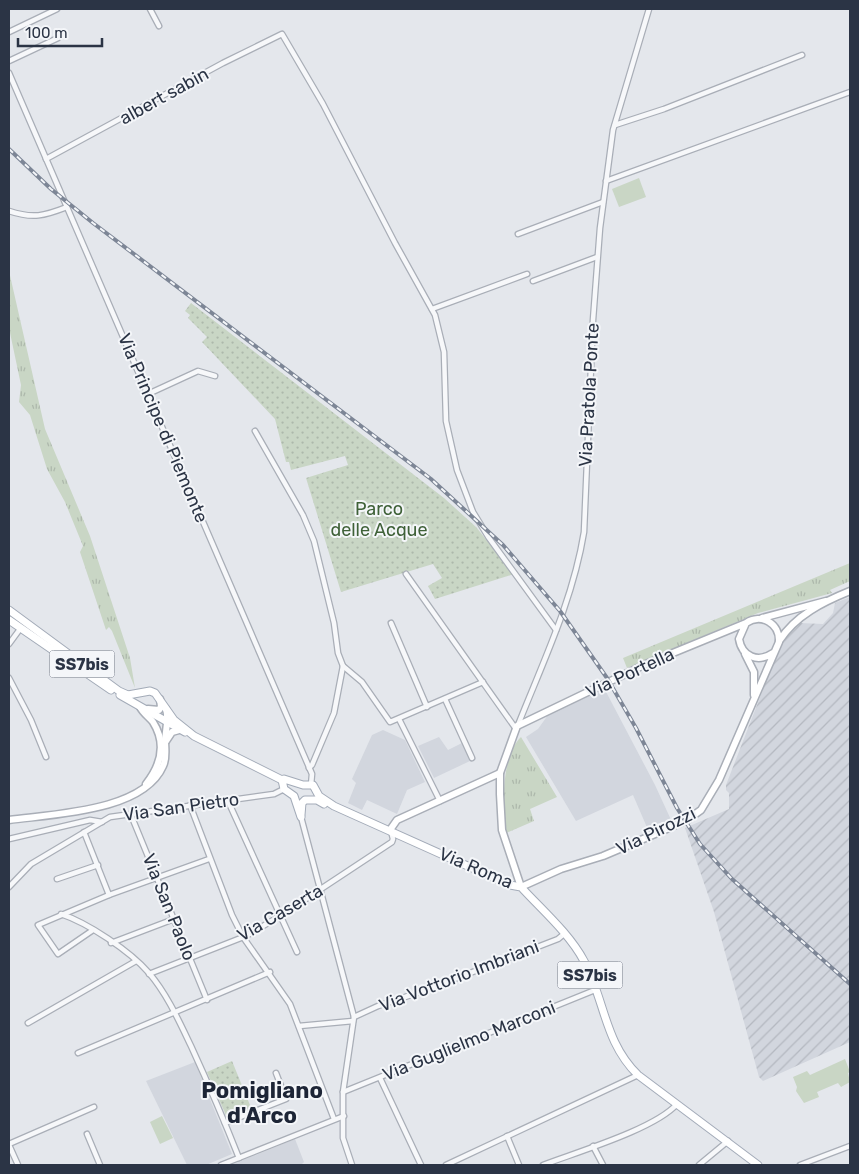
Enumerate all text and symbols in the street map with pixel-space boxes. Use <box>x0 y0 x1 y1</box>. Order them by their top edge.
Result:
scale bar <box>18 15 101 47</box>
text: 100 m <box>25 24 67 42</box>
street label: albert sabin <box>116 63 212 129</box>
street label: Via Pratola Ponte <box>574 322 604 468</box>
street label: Via Principe di Piemonte <box>113 330 213 526</box>
park label: Parco delle Acque <box>330 498 428 541</box>
street label: Via Portella <box>582 643 678 703</box>
road number: SS7bis <box>49 651 114 678</box>
street label: Via San Pietro <box>122 788 240 826</box>
street label: Via Pirozzi <box>613 802 699 860</box>
street label: Via Roma <box>436 843 516 893</box>
street label: Via San Paolo <box>138 850 200 964</box>
street label: Via Caserta <box>233 880 327 946</box>
street label: Via Vottorio Imbriani <box>376 935 542 1017</box>
road number: SS7bis <box>558 962 622 988</box>
street label: Via Guglielmo Marconi <box>379 996 559 1086</box>
district label: Pomigliano d'Arco <box>201 1077 323 1129</box>

